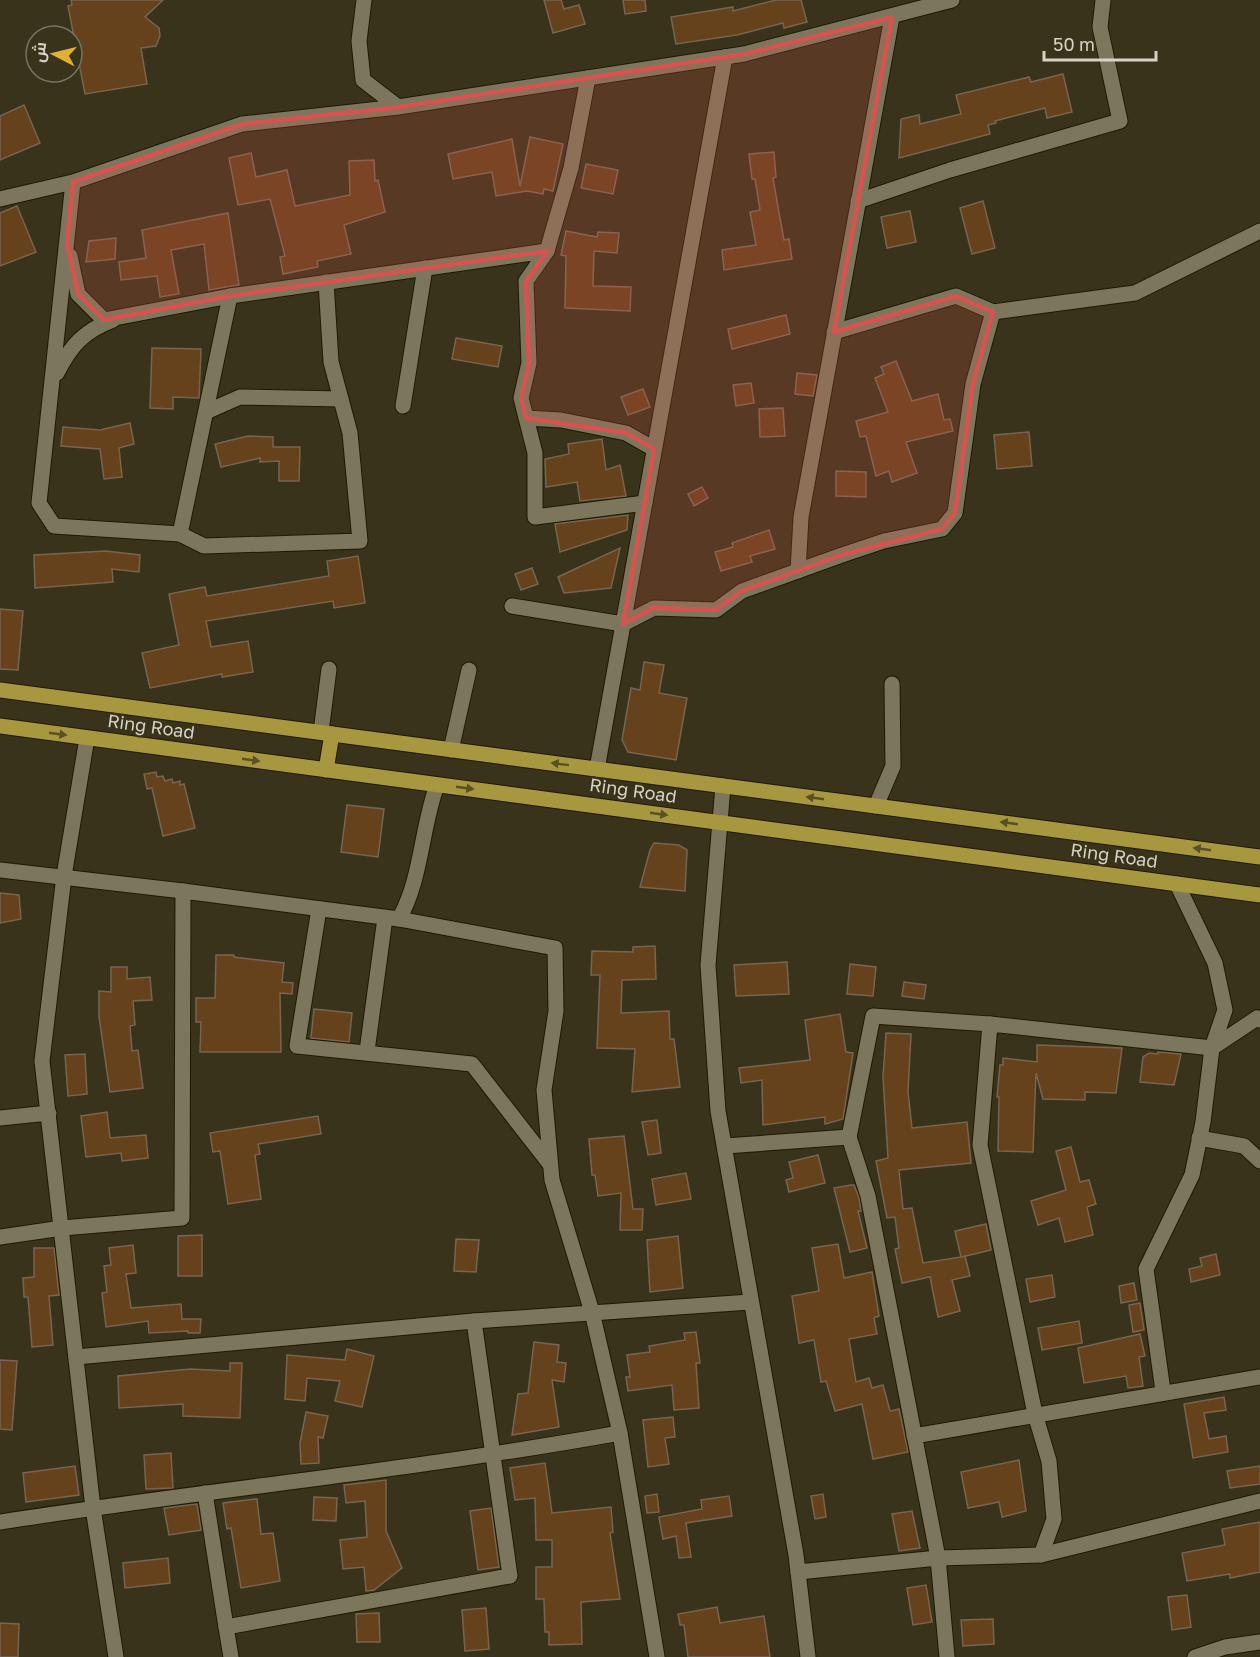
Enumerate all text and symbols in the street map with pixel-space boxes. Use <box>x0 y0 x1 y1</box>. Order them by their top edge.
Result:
north arrow <box>24 24 84 84</box>
scale bar <box>1044 24 1156 62</box>
text: 50 m <box>1053 33 1095 55</box>
text: ش <box>28 41 50 64</box>
street label: Ring Road <box>106 709 196 743</box>
one-way arrow <box>49 730 68 739</box>
one-way arrow <box>242 755 261 765</box>
one-way arrow <box>550 759 569 768</box>
street label: Ring Road <box>588 773 678 807</box>
one-way arrow <box>456 784 475 793</box>
one-way arrow <box>806 793 825 802</box>
one-way arrow <box>649 810 668 819</box>
one-way arrow <box>999 819 1018 828</box>
street label: Ring Road <box>1069 838 1159 872</box>
one-way arrow <box>1192 844 1211 854</box>

